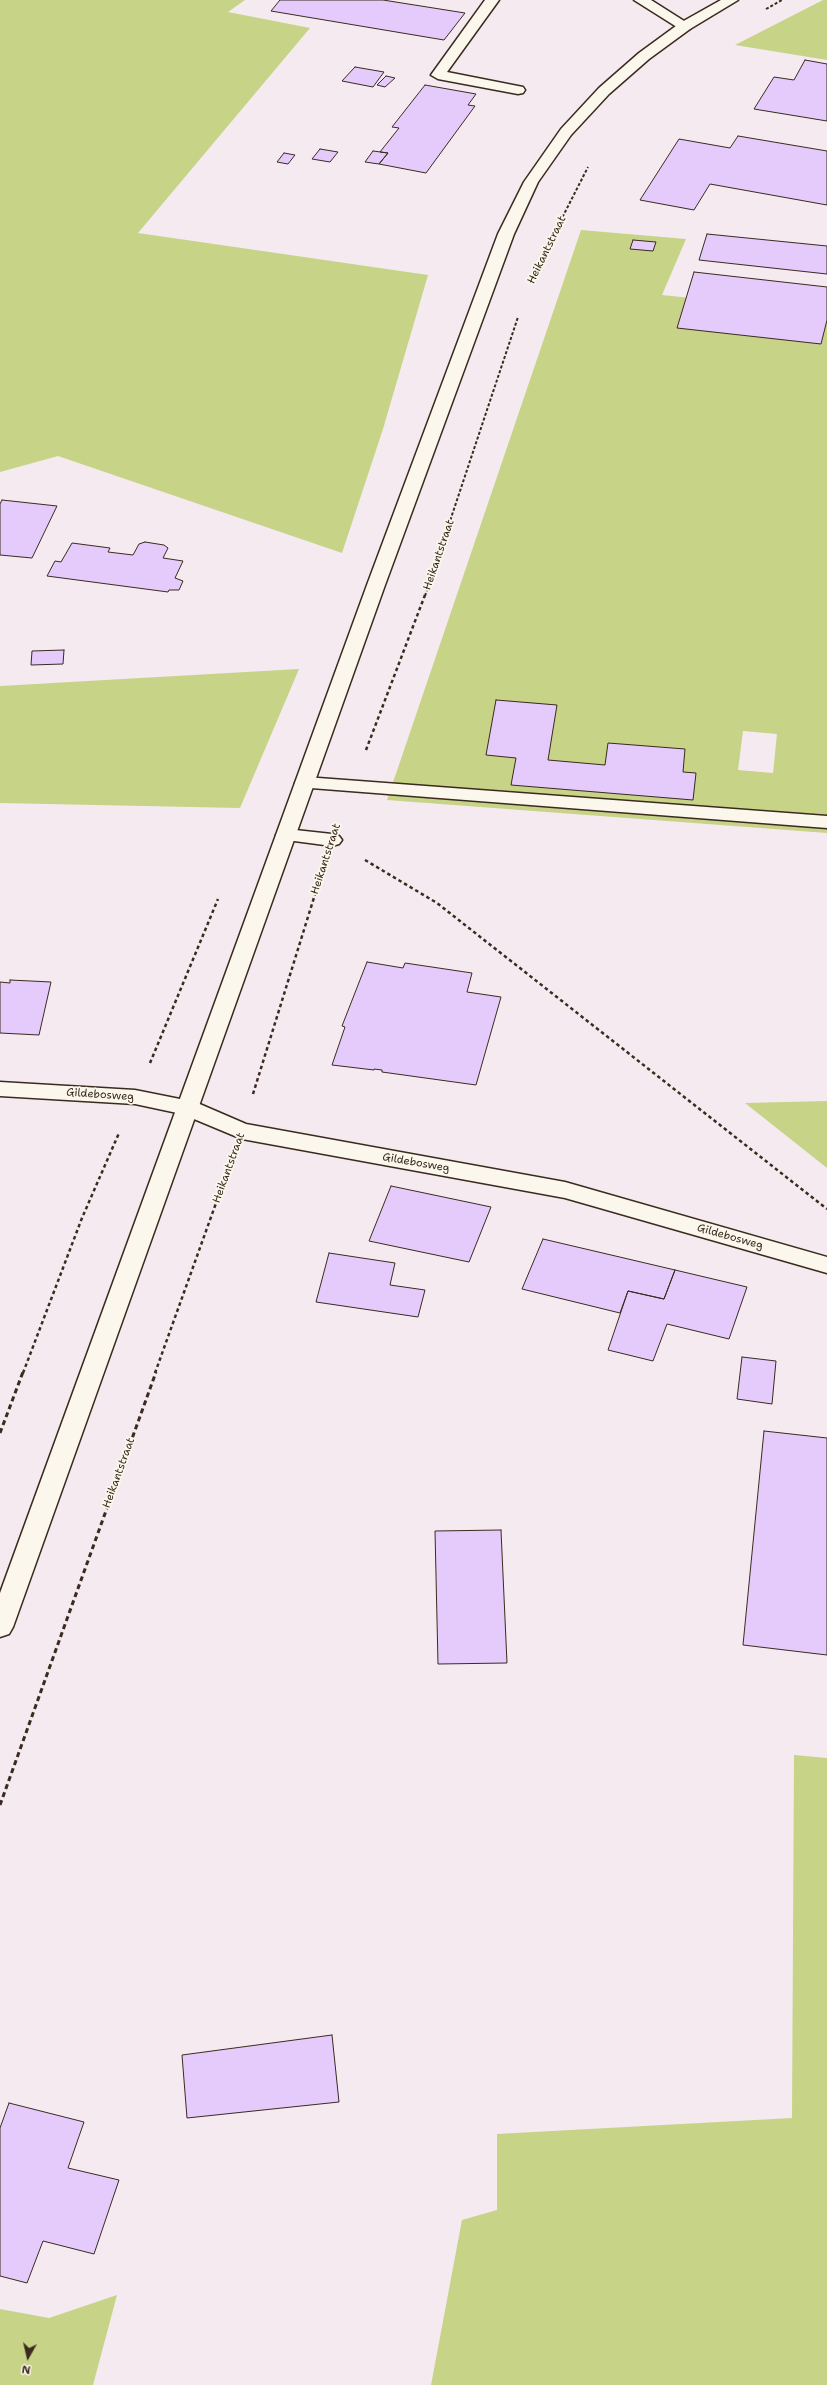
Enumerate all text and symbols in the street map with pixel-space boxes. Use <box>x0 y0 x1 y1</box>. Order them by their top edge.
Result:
street label: Heikantstraat <box>525 214 569 286</box>
street label: Heikantstraat <box>421 518 457 592</box>
street label: Heikantstraat <box>308 822 344 896</box>
street label: Gildebosweg <box>66 1086 134 1104</box>
street label: Heikantstraat <box>210 1131 248 1205</box>
street label: Gildebosweg <box>381 1151 451 1175</box>
street label: Gildebosweg <box>695 1221 765 1253</box>
street label: Heikantstraat <box>100 1436 138 1510</box>
north arrow <box>8 2337 48 2377</box>
text: N <box>21 2361 32 2377</box>

